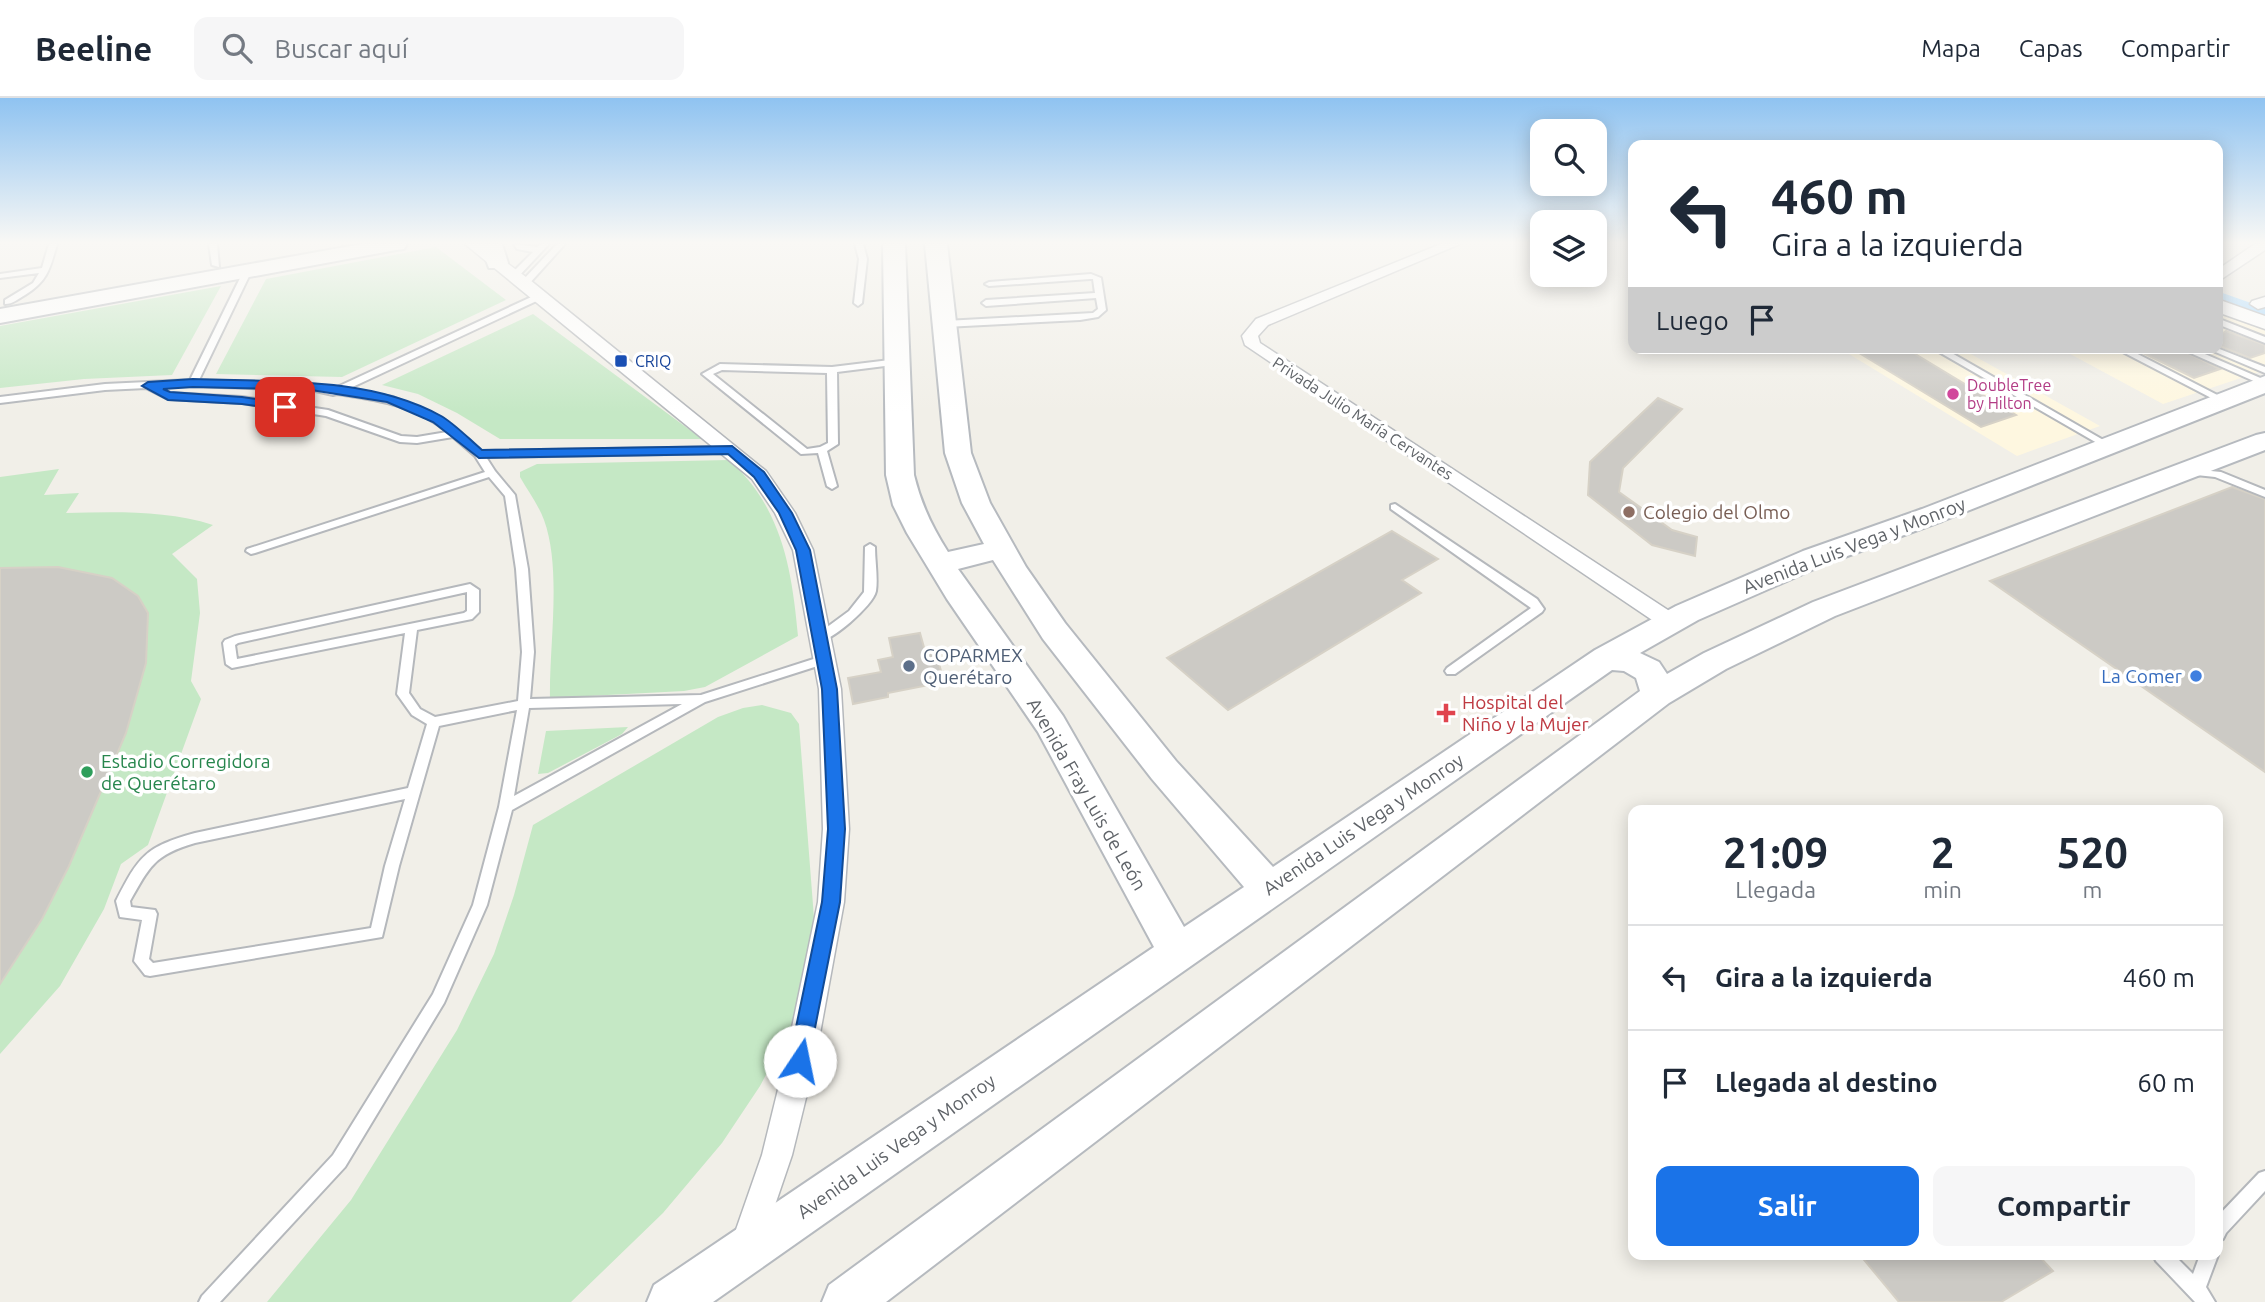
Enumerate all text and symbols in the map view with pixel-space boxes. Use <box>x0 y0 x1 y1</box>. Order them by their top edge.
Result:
search box <box>194 17 684 80</box>
icon: search <box>218 29 256 67</box>
text: Beeline <box>35 30 152 67</box>
text: Buscar aquí <box>274 34 408 63</box>
text: Mapa <box>1921 35 1981 62</box>
text: Capas <box>2019 35 2083 62</box>
text: Compartir <box>2121 35 2230 62</box>
map controls <box>1530 119 1607 287</box>
button: search <box>1530 119 1607 196</box>
icon: left <box>1656 168 1747 259</box>
text: 460 m <box>1771 168 1908 223</box>
button: layers <box>1530 210 1607 287</box>
text: Gira a la izquierda <box>1771 226 2024 262</box>
icon: arrive <box>1743 301 1781 339</box>
text: Luego <box>1656 306 1729 335</box>
place label: CRIQ <box>635 352 671 370</box>
marker: CRIQ <box>613 353 629 369</box>
street label: Privada Julio María Cervantes <box>1270 353 1456 483</box>
place label: DoubleTree by Hilton <box>1967 376 2051 412</box>
pin <box>255 377 315 437</box>
marker: DoubleTree by Hilton <box>1945 386 1961 402</box>
icon: arrive <box>266 388 304 426</box>
street label: Avenida Luis Vega y Monroy <box>1740 492 1968 598</box>
place label: Colegio del Olmo <box>1643 501 1790 523</box>
marker: Colegio del Olmo <box>1621 504 1637 520</box>
place label: COPARMEX Querétaro <box>923 644 1023 688</box>
marker: COPARMEX Querétaro <box>901 658 917 674</box>
place label: La Comer <box>2101 665 2182 687</box>
marker: La Comer <box>2188 668 2204 684</box>
place label: Hospital del Niño y la Mujer <box>1462 691 1589 735</box>
street label: Avenida Fray Luis de León <box>1023 694 1151 894</box>
marker: Hospital del Niño y la Mujer <box>1436 703 1456 723</box>
street label: Avenida Luis Vega y Monroy <box>1259 749 1467 899</box>
place label: Estadio Corregidora de Querétaro <box>101 750 271 794</box>
marker: Estadio Corregidora de Querétaro <box>79 764 95 780</box>
text: 21:09 <box>1723 829 1828 876</box>
text: 2 <box>1931 829 1954 876</box>
text: 520 <box>2057 829 2128 876</box>
text: Llegada <box>1735 877 1816 902</box>
text: min <box>1923 877 1962 902</box>
text: m <box>2082 877 2102 902</box>
icon: left <box>1656 959 1694 997</box>
text: Gira a la izquierda <box>1715 963 1933 992</box>
text: 460 m <box>2123 963 2195 992</box>
position arrow <box>763 1024 837 1098</box>
icon: arrive <box>1656 1064 1694 1102</box>
text: Llegada al destino <box>1715 1068 1938 1097</box>
text: 60 m <box>2137 1068 2195 1097</box>
street label: Avenida Luis Vega y Monroy <box>793 1069 999 1223</box>
button: Salir <box>1656 1166 1919 1246</box>
button: Compartir <box>1933 1166 2195 1246</box>

